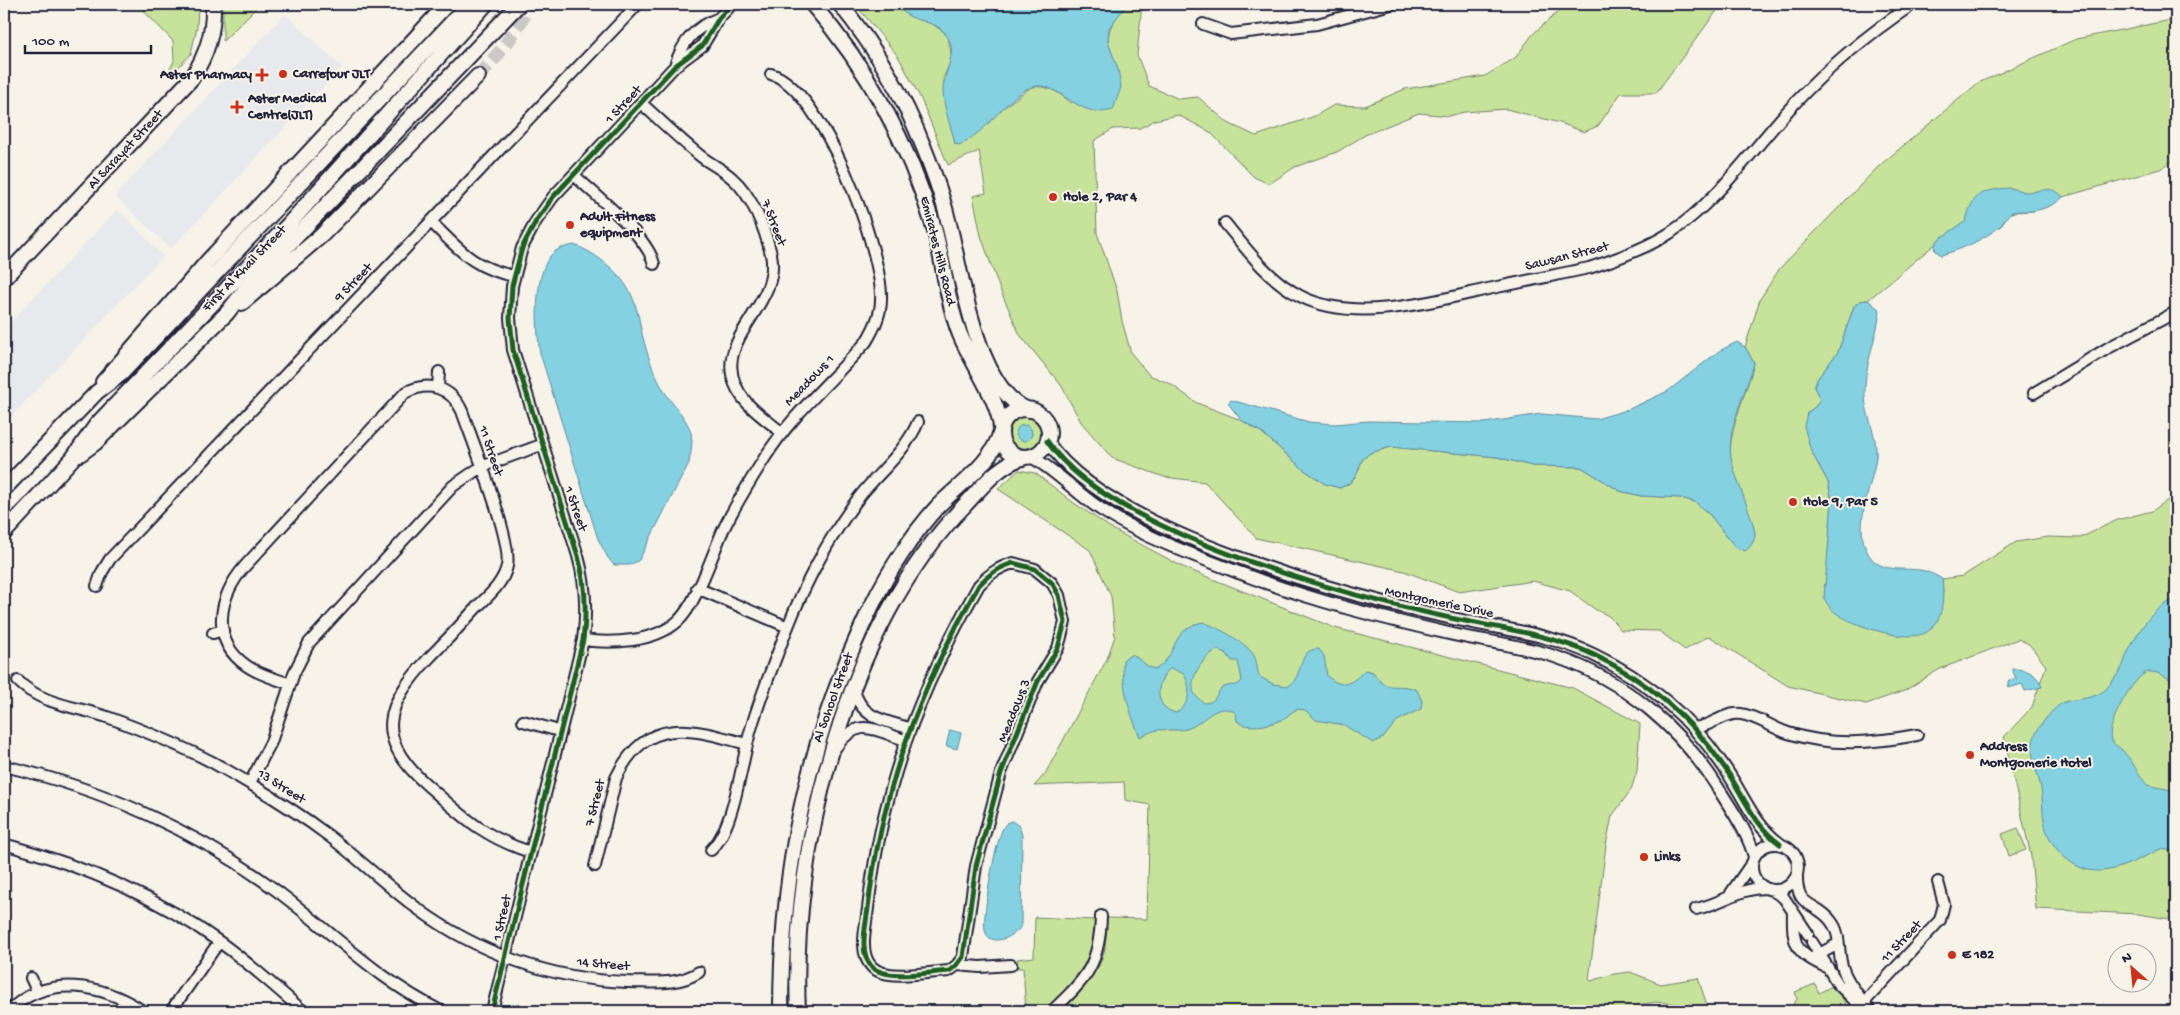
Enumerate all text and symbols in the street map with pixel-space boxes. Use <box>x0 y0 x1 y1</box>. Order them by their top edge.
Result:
scale bar <box>25 22 151 54</box>
text: 100 m <box>31 33 70 51</box>
place label: Carrefour JLT <box>292 66 371 83</box>
place label: Aster Pharmacy <box>159 67 252 84</box>
marker: Carrefour JLT <box>277 68 289 80</box>
marker: Aster Pharmacy <box>256 69 268 81</box>
street label: 1 Street <box>601 81 647 128</box>
place label: Aster Medical Centre(JLT) <box>247 91 326 124</box>
marker: Aster Medical Centre(JLT) <box>230 100 244 114</box>
street label: Al Sarayat Street <box>85 106 168 193</box>
place label: Hole 2, Par 4 <box>1063 189 1137 206</box>
marker: Hole 2, Par 4 <box>1047 191 1059 203</box>
street label: Emirates Hills Road <box>915 195 959 309</box>
street label: 7 Street <box>756 197 790 250</box>
place label: Adult Fitness equipment <box>579 209 656 242</box>
marker: Adult Fitness equipment <box>564 219 576 231</box>
street label: First Al Khail Street <box>199 221 292 317</box>
street label: Sawsan Street <box>1524 238 1612 276</box>
street label: 9 Street <box>331 259 378 307</box>
street label: Meadows 1 <box>781 352 839 410</box>
street label: 11 Street <box>473 423 507 480</box>
street label: 1 Street <box>559 483 591 535</box>
place label: Hole 9, Par 5 <box>1803 494 1878 511</box>
marker: Hole 9, Par 5 <box>1787 496 1799 508</box>
street label: Montgomerie Drive <box>1383 583 1496 623</box>
street label: Al Sohool Street <box>810 650 859 745</box>
street label: Meadows 3 <box>995 677 1035 745</box>
place label: Address Montgomerie Hotel <box>1979 739 2092 772</box>
marker: Address Montgomerie Hotel <box>1964 749 1976 761</box>
street label: 13 Street <box>253 765 309 809</box>
street label: 7 Street <box>582 776 610 829</box>
place label: Links <box>1654 849 1681 866</box>
marker: Links <box>1638 851 1650 863</box>
street label: 1 Street <box>489 892 517 943</box>
street label: 11 Street <box>1877 916 1927 968</box>
north arrow <box>2108 942 2158 992</box>
place label: E 182 <box>1962 947 1994 964</box>
marker: E 182 <box>1946 949 1958 961</box>
text: N <box>2119 949 2135 968</box>
street label: 14 Street <box>575 954 631 976</box>

